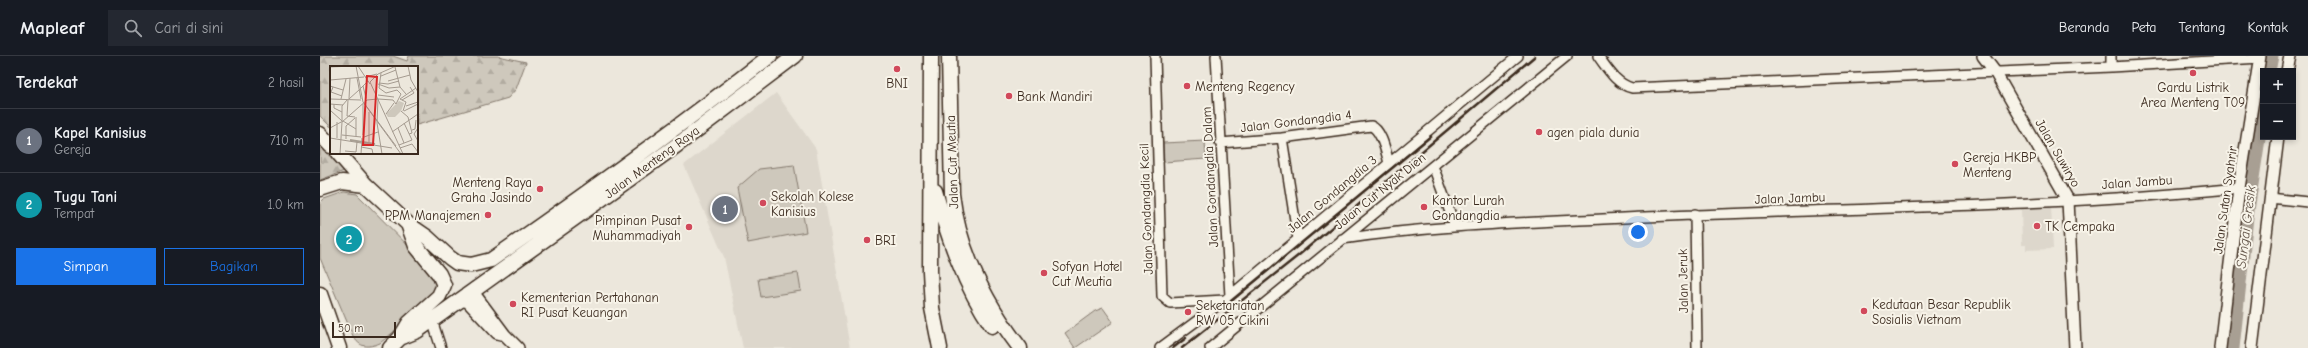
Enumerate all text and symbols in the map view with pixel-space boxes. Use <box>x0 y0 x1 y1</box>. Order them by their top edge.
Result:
search box <box>108 10 388 46</box>
text: Mapleaf <box>20 17 84 39</box>
icon: search <box>122 17 144 39</box>
text: Cari di sini <box>154 19 223 37</box>
text: Beranda <box>2059 19 2109 36</box>
text: Peta <box>2131 19 2156 36</box>
text: Tentang <box>2178 19 2225 36</box>
text: Kontak <box>2247 19 2288 36</box>
marker: BNI <box>892 64 902 74</box>
inset map <box>330 66 418 154</box>
marker: Gardu Listrik Area Menteng T09 <box>2188 68 2198 78</box>
map controls <box>2260 68 2296 140</box>
button: + <box>2260 68 2296 104</box>
text: Terdekat <box>16 73 78 92</box>
text: 2 hasil <box>268 75 304 90</box>
place label: BNI <box>886 76 908 91</box>
place label: Menteng Regency <box>1195 79 1295 94</box>
place label: Gardu Listrik Area Menteng T09 <box>2141 80 2245 110</box>
marker: Menteng Regency <box>1182 81 1192 91</box>
place label: Bank Mandiri <box>1017 89 1092 104</box>
marker: Bank Mandiri <box>1004 91 1014 101</box>
button: − <box>2260 104 2296 140</box>
street label: Jalan Gondangdia Dalam <box>1199 106 1221 248</box>
street label: Jalan Gondangdia 4 <box>1240 107 1352 135</box>
street label: Jalan Cut Meutia <box>943 115 961 209</box>
street label: Jalan Suwiryo <box>2033 116 2084 190</box>
street label: Jalan Menteng Raya <box>602 123 702 201</box>
text: Kapel Kanisius <box>54 124 146 142</box>
place label: agen piala dunia <box>1547 125 1639 140</box>
marker: agen piala dunia <box>1534 127 1544 137</box>
text: 1 <box>26 133 32 148</box>
text: 710 m <box>270 133 304 148</box>
text: Gereja <box>54 142 91 157</box>
street label: Jalan Gondangdia Kecil <box>1136 143 1156 275</box>
street label: Jalan Sutan Syahrir <box>2210 144 2240 255</box>
street label: Jalan Cut Nyak Dien <box>1331 150 1429 232</box>
place label: Gereja HKBP Menteng <box>1963 150 2036 180</box>
street label: Jalan Gondangdia 3 <box>1284 152 1380 236</box>
marker: Gereja HKBP Menteng <box>1950 159 1960 169</box>
street label: Jalan Jambu <box>2101 172 2173 192</box>
place label: Menteng Raya Graha Jasindo <box>451 175 532 205</box>
marker: Menteng Raya Graha Jasindo <box>535 184 545 194</box>
water label: Sungai Gresik <box>2232 185 2260 269</box>
text: Tugu Tani <box>54 188 117 206</box>
place label: Sekolah Kolese Kanisius <box>771 189 854 219</box>
street label: Jalan Jambu <box>1754 189 1826 207</box>
place label: Kantor Lurah Gondangdia <box>1432 193 1505 223</box>
pin: 1 <box>712 194 738 224</box>
text: 2 <box>26 197 32 212</box>
text: 1.0 km <box>268 197 304 212</box>
marker: Sekolah Kolese Kanisius <box>758 198 768 208</box>
marker: Kantor Lurah Gondangdia <box>1419 202 1429 212</box>
text: Tempat <box>54 206 94 221</box>
place label: PPM Manajemen <box>385 208 480 223</box>
marker: PPM Manajemen <box>483 210 493 220</box>
place label: Pimpinan Pusat Muhammadiyah <box>592 213 682 243</box>
place label: TK Cempaka <box>2045 219 2115 234</box>
marker: TK Cempaka <box>2032 221 2042 231</box>
marker: Pimpinan Pusat Muhammadiyah <box>684 222 694 232</box>
your location <box>1628 222 1648 242</box>
pin: 2 <box>336 224 362 254</box>
place label: BRI <box>875 233 896 248</box>
marker: BRI <box>862 235 872 245</box>
button: Simpan <box>16 248 156 285</box>
button: Bagikan <box>164 248 304 285</box>
street label: Jalan Jeruk <box>1675 248 1691 313</box>
place label: Sofyan Hotel Cut Meutia <box>1052 259 1122 289</box>
marker: Sofyan Hotel Cut Meutia <box>1039 268 1049 278</box>
place label: Kementerian Pertahanan RI Pusat Keuangan <box>521 290 659 320</box>
place label: Kedutaan Besar Republik Sosialis Vietnam <box>1872 297 2011 327</box>
place label: Seketariatan RW 05 Cikini <box>1196 298 1269 328</box>
marker: Kementerian Pertahanan RI Pusat Keuangan <box>508 299 518 309</box>
marker: Kedutaan Besar Republik Sosialis Vietnam <box>1859 306 1869 316</box>
marker: Seketariatan RW 05 Cikini <box>1183 307 1193 317</box>
scale bar <box>332 320 396 339</box>
text: 50 m <box>338 322 363 335</box>

